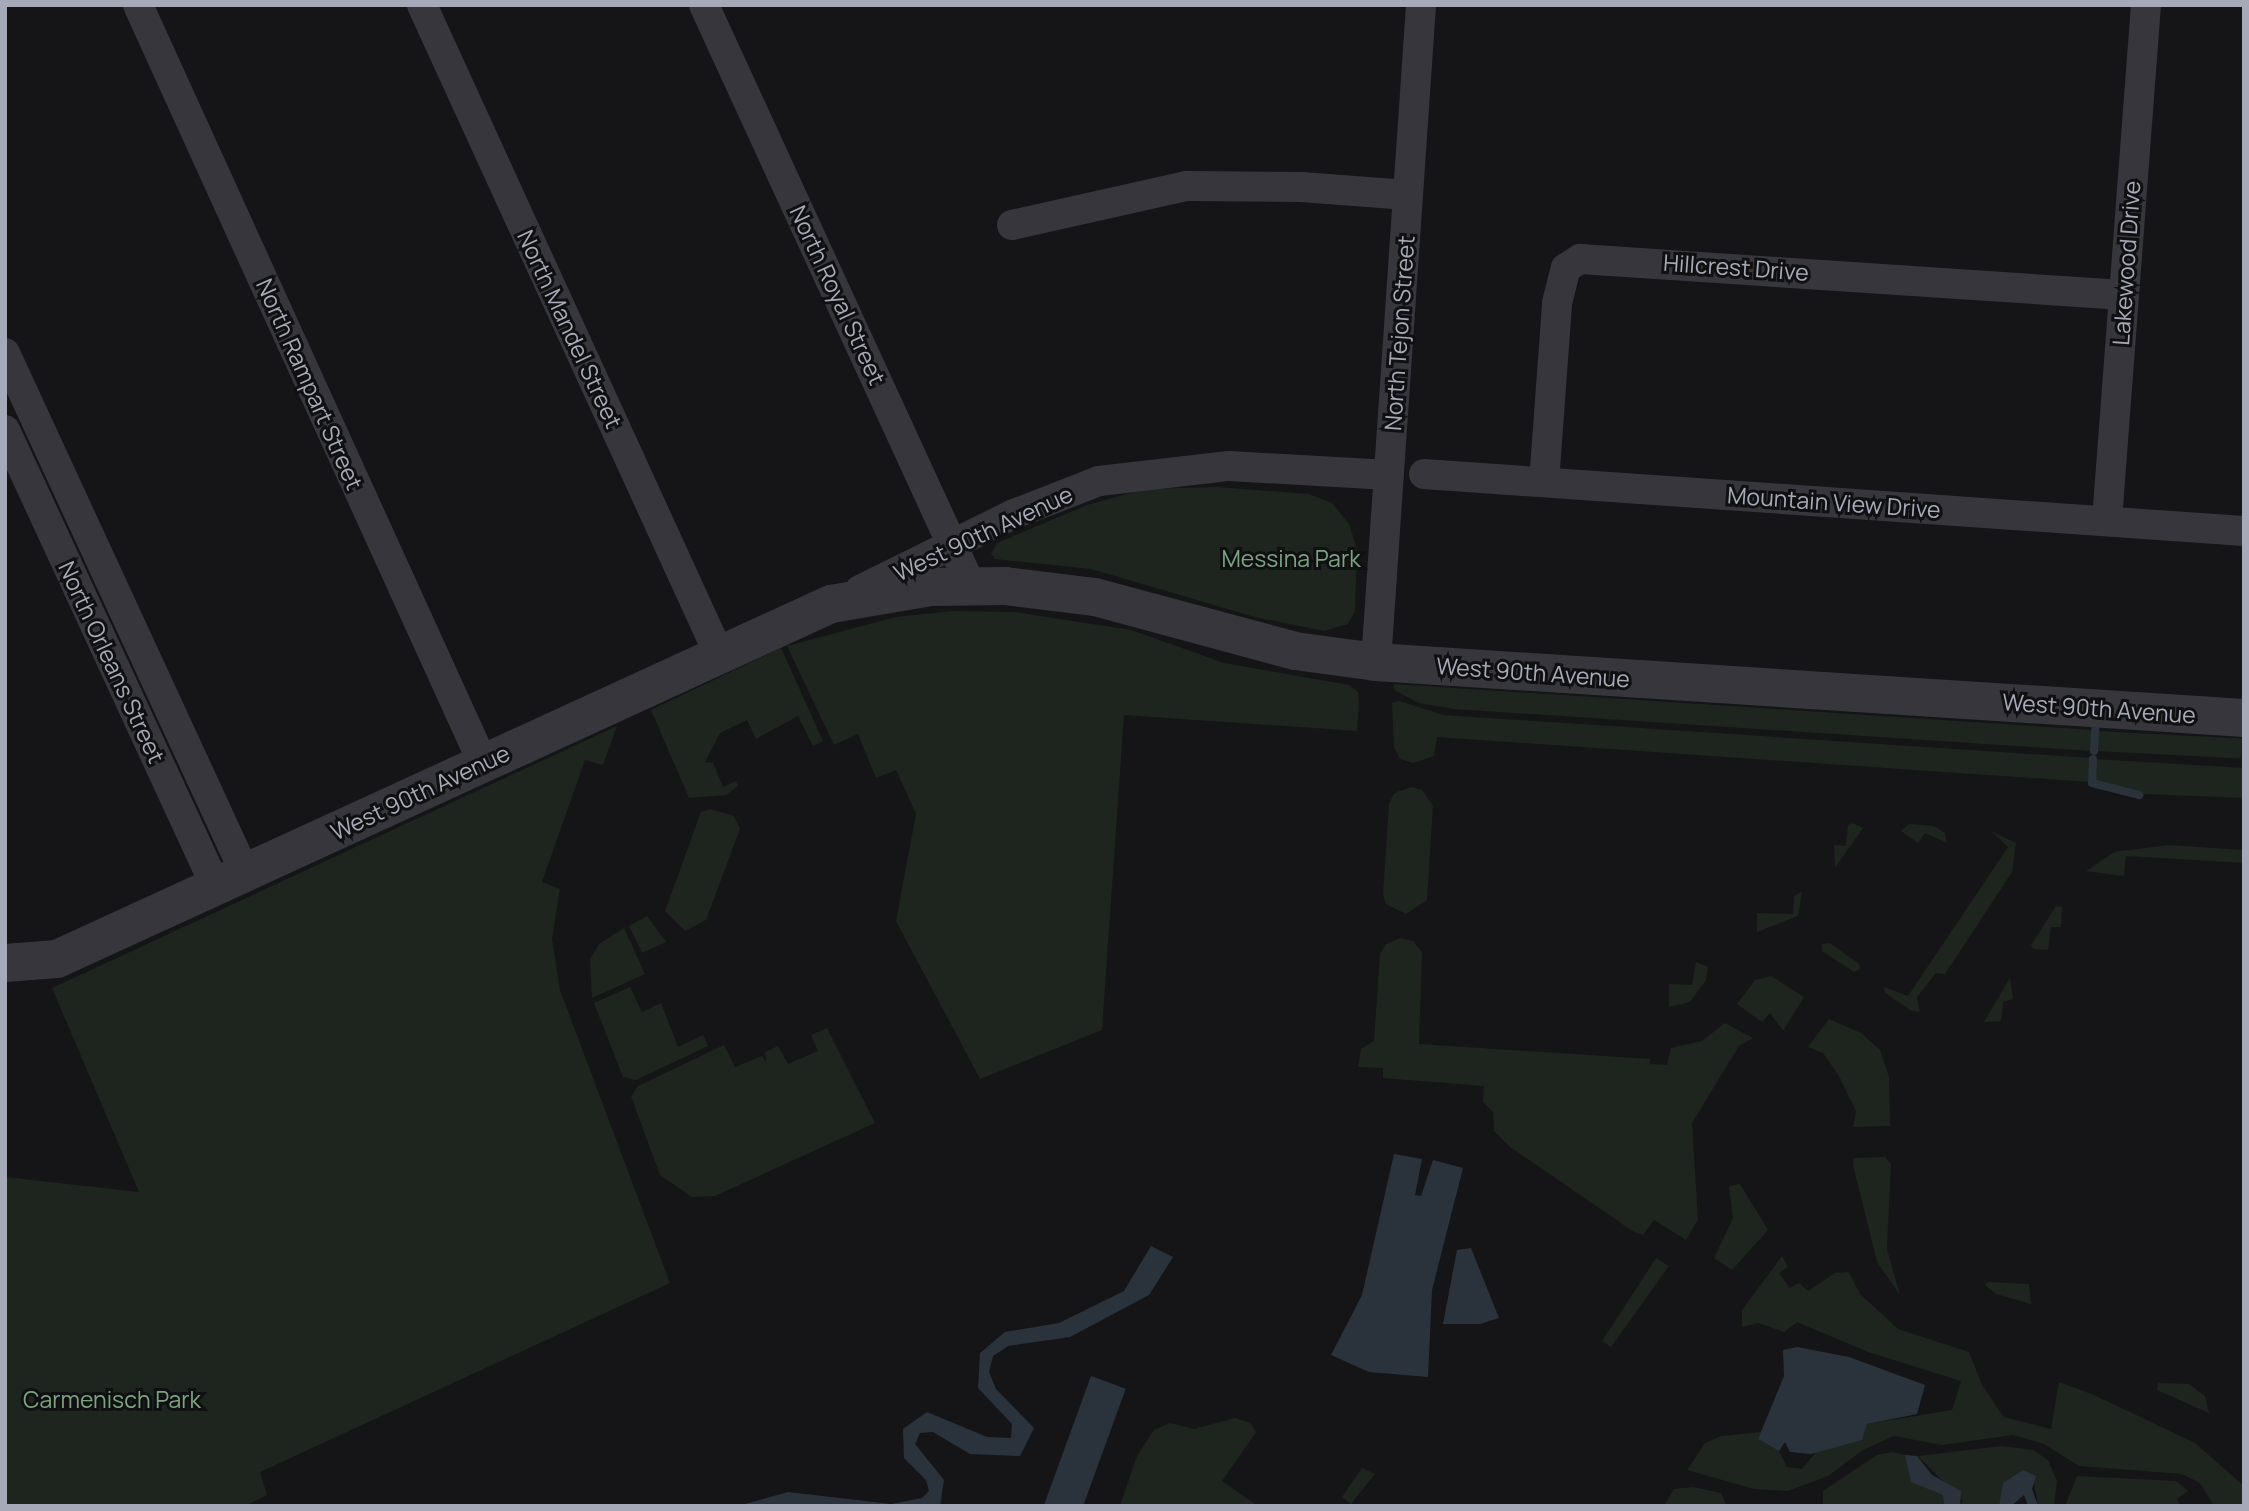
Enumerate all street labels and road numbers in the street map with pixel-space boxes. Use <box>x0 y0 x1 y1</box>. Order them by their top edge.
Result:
street label: Lakewood Drive <box>2106 180 2146 346</box>
street label: North Royal Street <box>784 201 892 389</box>
street label: North Mandel Street <box>512 226 628 432</box>
street label: North Tejon Street <box>1378 234 1420 432</box>
street label: Hillcrest Drive <box>1662 248 1810 286</box>
street label: North Rampart Street <box>251 274 369 494</box>
street label: West 90th Avenue <box>889 480 1077 586</box>
street label: Mountain View Drive <box>1726 481 1942 523</box>
street label: North Orleans Street <box>53 557 171 767</box>
street label: West 90th Avenue <box>1435 651 1631 693</box>
street label: West 90th Avenue <box>2001 687 2197 729</box>
street label: West 90th Avenue <box>326 739 514 845</box>

